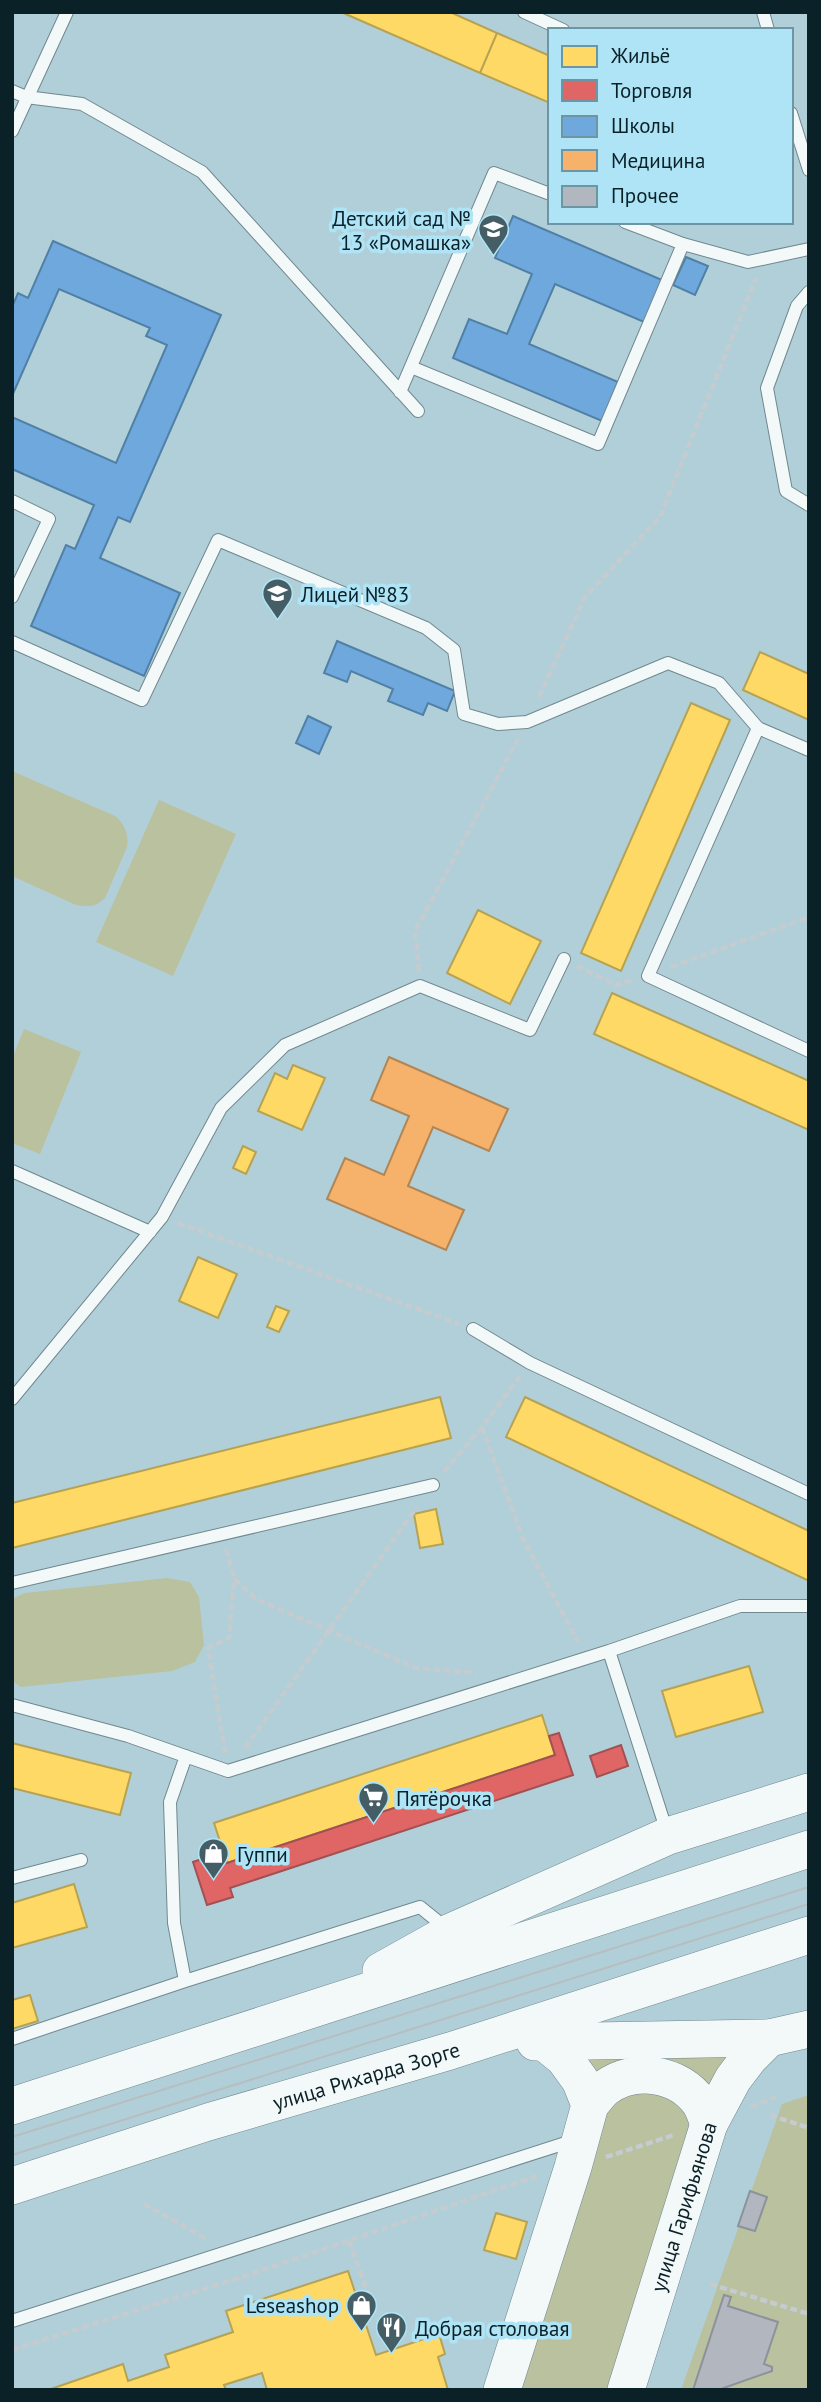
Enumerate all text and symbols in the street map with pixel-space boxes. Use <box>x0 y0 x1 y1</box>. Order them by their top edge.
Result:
legend <box>548 28 793 224</box>
text: Жильё <box>610 42 670 69</box>
text: Торговля <box>611 77 692 104</box>
text: Школы <box>611 112 675 139</box>
text: Медицина <box>611 147 705 174</box>
text: Прочее <box>611 182 679 209</box>
place label: Детский сад № 13 «Ромашка» <box>332 205 471 256</box>
school or university icon: Детский сад № 13 «Ромашка» <box>477 213 511 257</box>
school or university icon: Лицей №83 <box>261 577 295 621</box>
place label: Лицей №83 <box>300 581 409 608</box>
supermarket icon: Пятёрочка <box>356 1781 390 1825</box>
place label: Пятёрочка <box>396 1785 492 1812</box>
shop icon: Гуппи <box>197 1837 231 1881</box>
place label: Гуппи <box>237 1841 288 1868</box>
street label: улица Рихарда Зорге <box>269 2035 463 2116</box>
street label: улица Гарифьянова <box>644 2118 722 2295</box>
shop icon: Leseashop <box>345 2288 379 2332</box>
place label: Leseashop <box>246 2292 339 2319</box>
restaurant icon: Добрая столовая <box>375 2311 409 2355</box>
place label: Добрая столовая <box>415 2315 569 2342</box>

